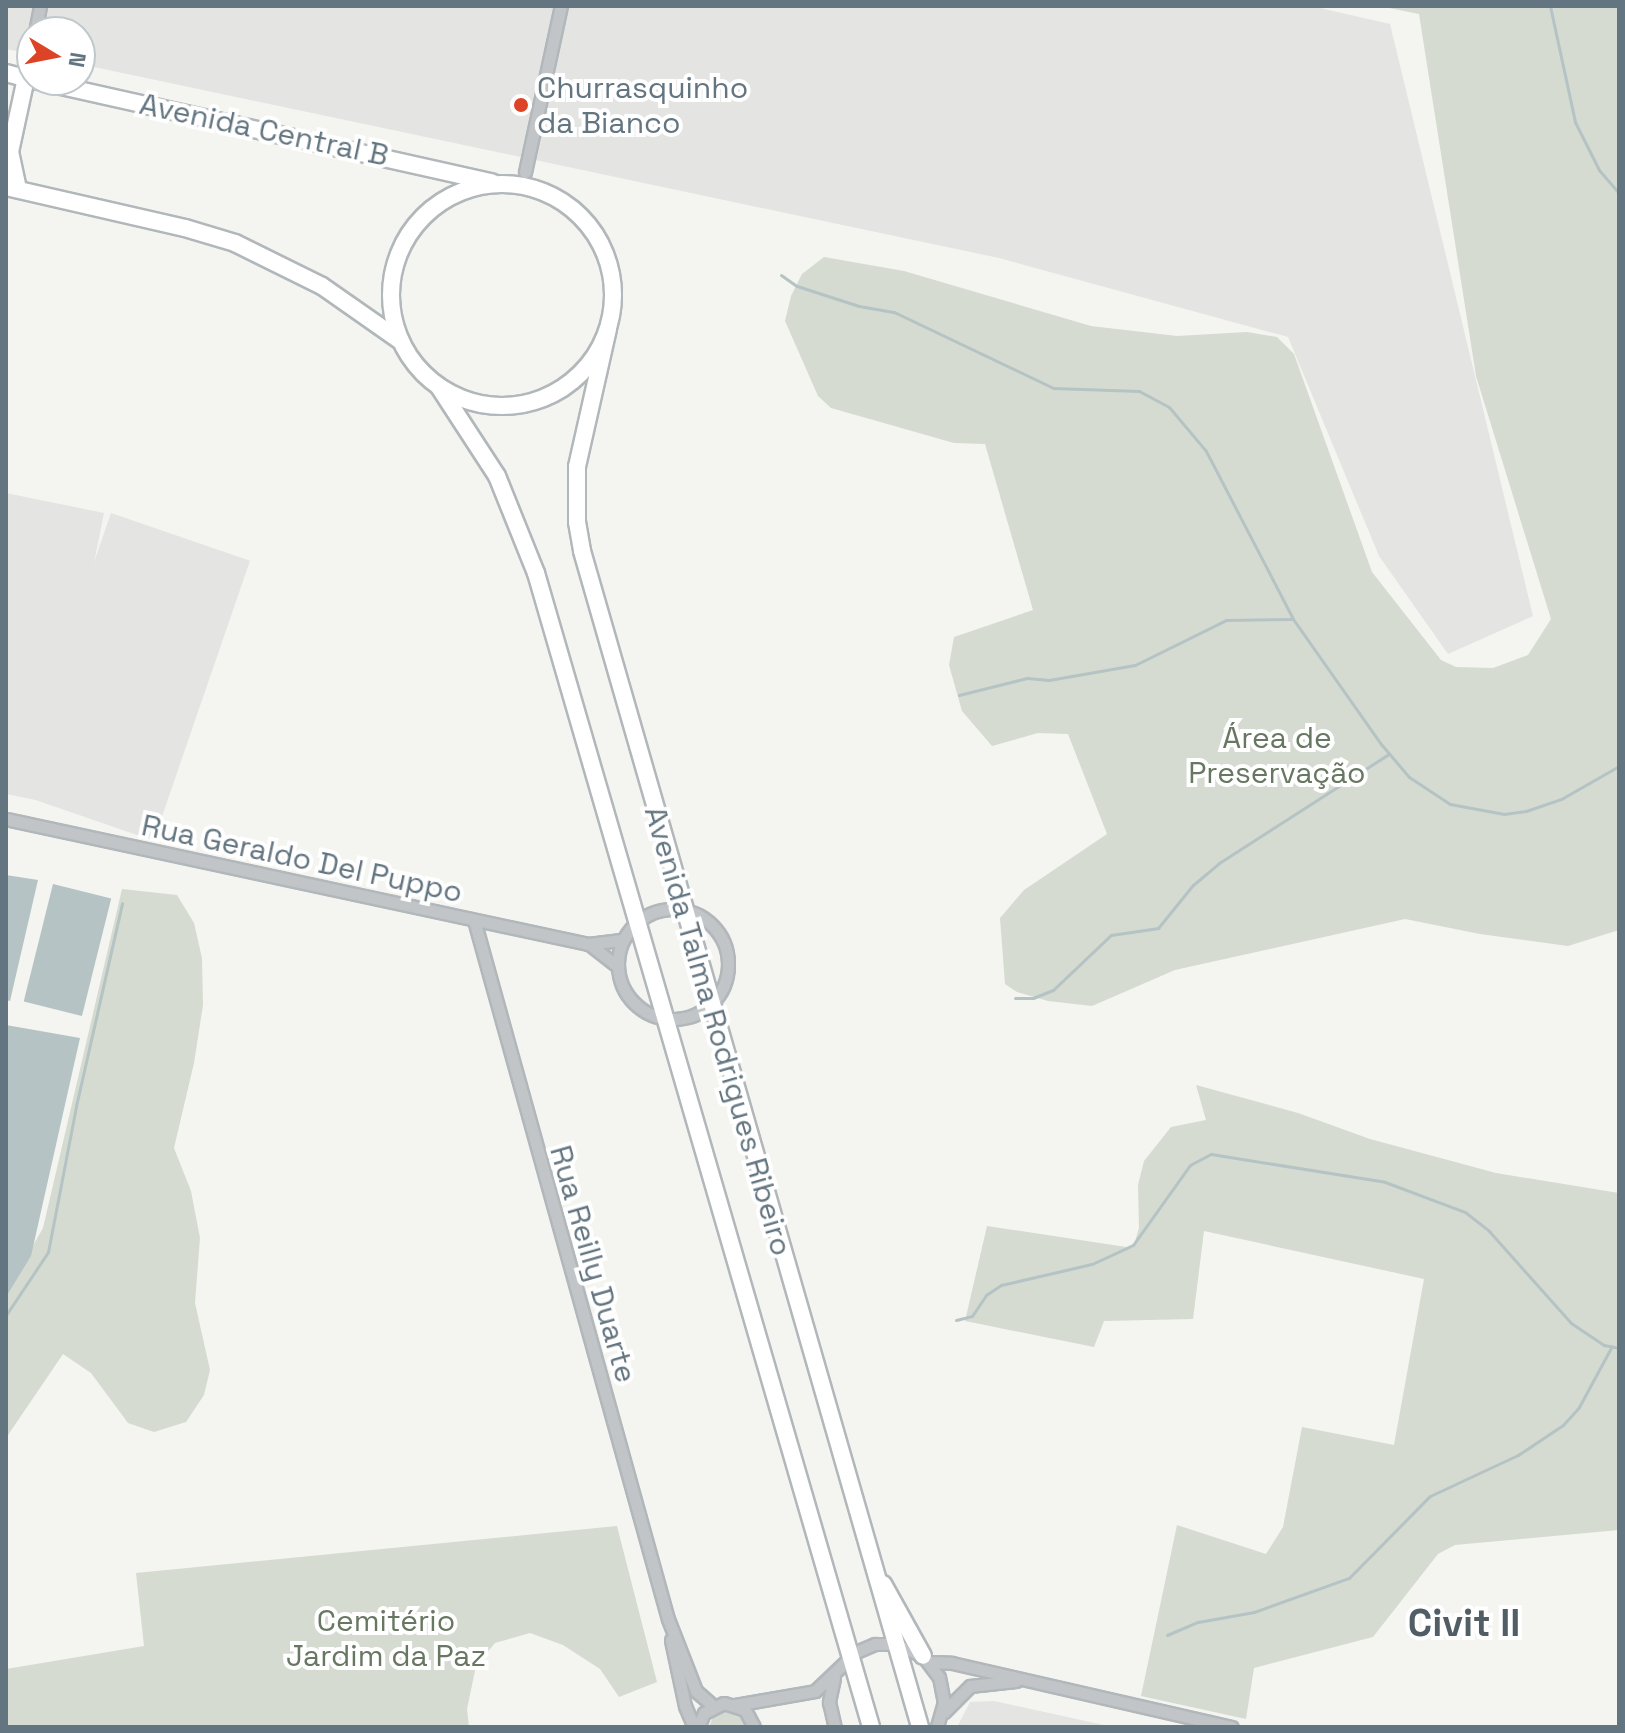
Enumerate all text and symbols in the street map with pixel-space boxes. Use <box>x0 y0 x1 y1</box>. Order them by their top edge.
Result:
north arrow <box>16 16 96 96</box>
text: N <box>63 50 93 70</box>
place label: Churrasquinho da Bianco <box>537 70 748 140</box>
street label: Avenida Central B <box>136 86 392 174</box>
marker: Churrasquinho da Bianco <box>512 96 530 114</box>
park label: Área de Preservação <box>1188 720 1366 790</box>
street label: Avenida Talma Rodrigues Ribeiro <box>636 802 800 1260</box>
street label: Rua Geraldo Del Puppo <box>138 807 466 911</box>
street label: Rua Reilly Duarte <box>542 1141 644 1387</box>
district label: Civit II <box>1408 1601 1520 1647</box>
park label: Cemitério Jardim da Paz <box>286 1603 486 1674</box>

